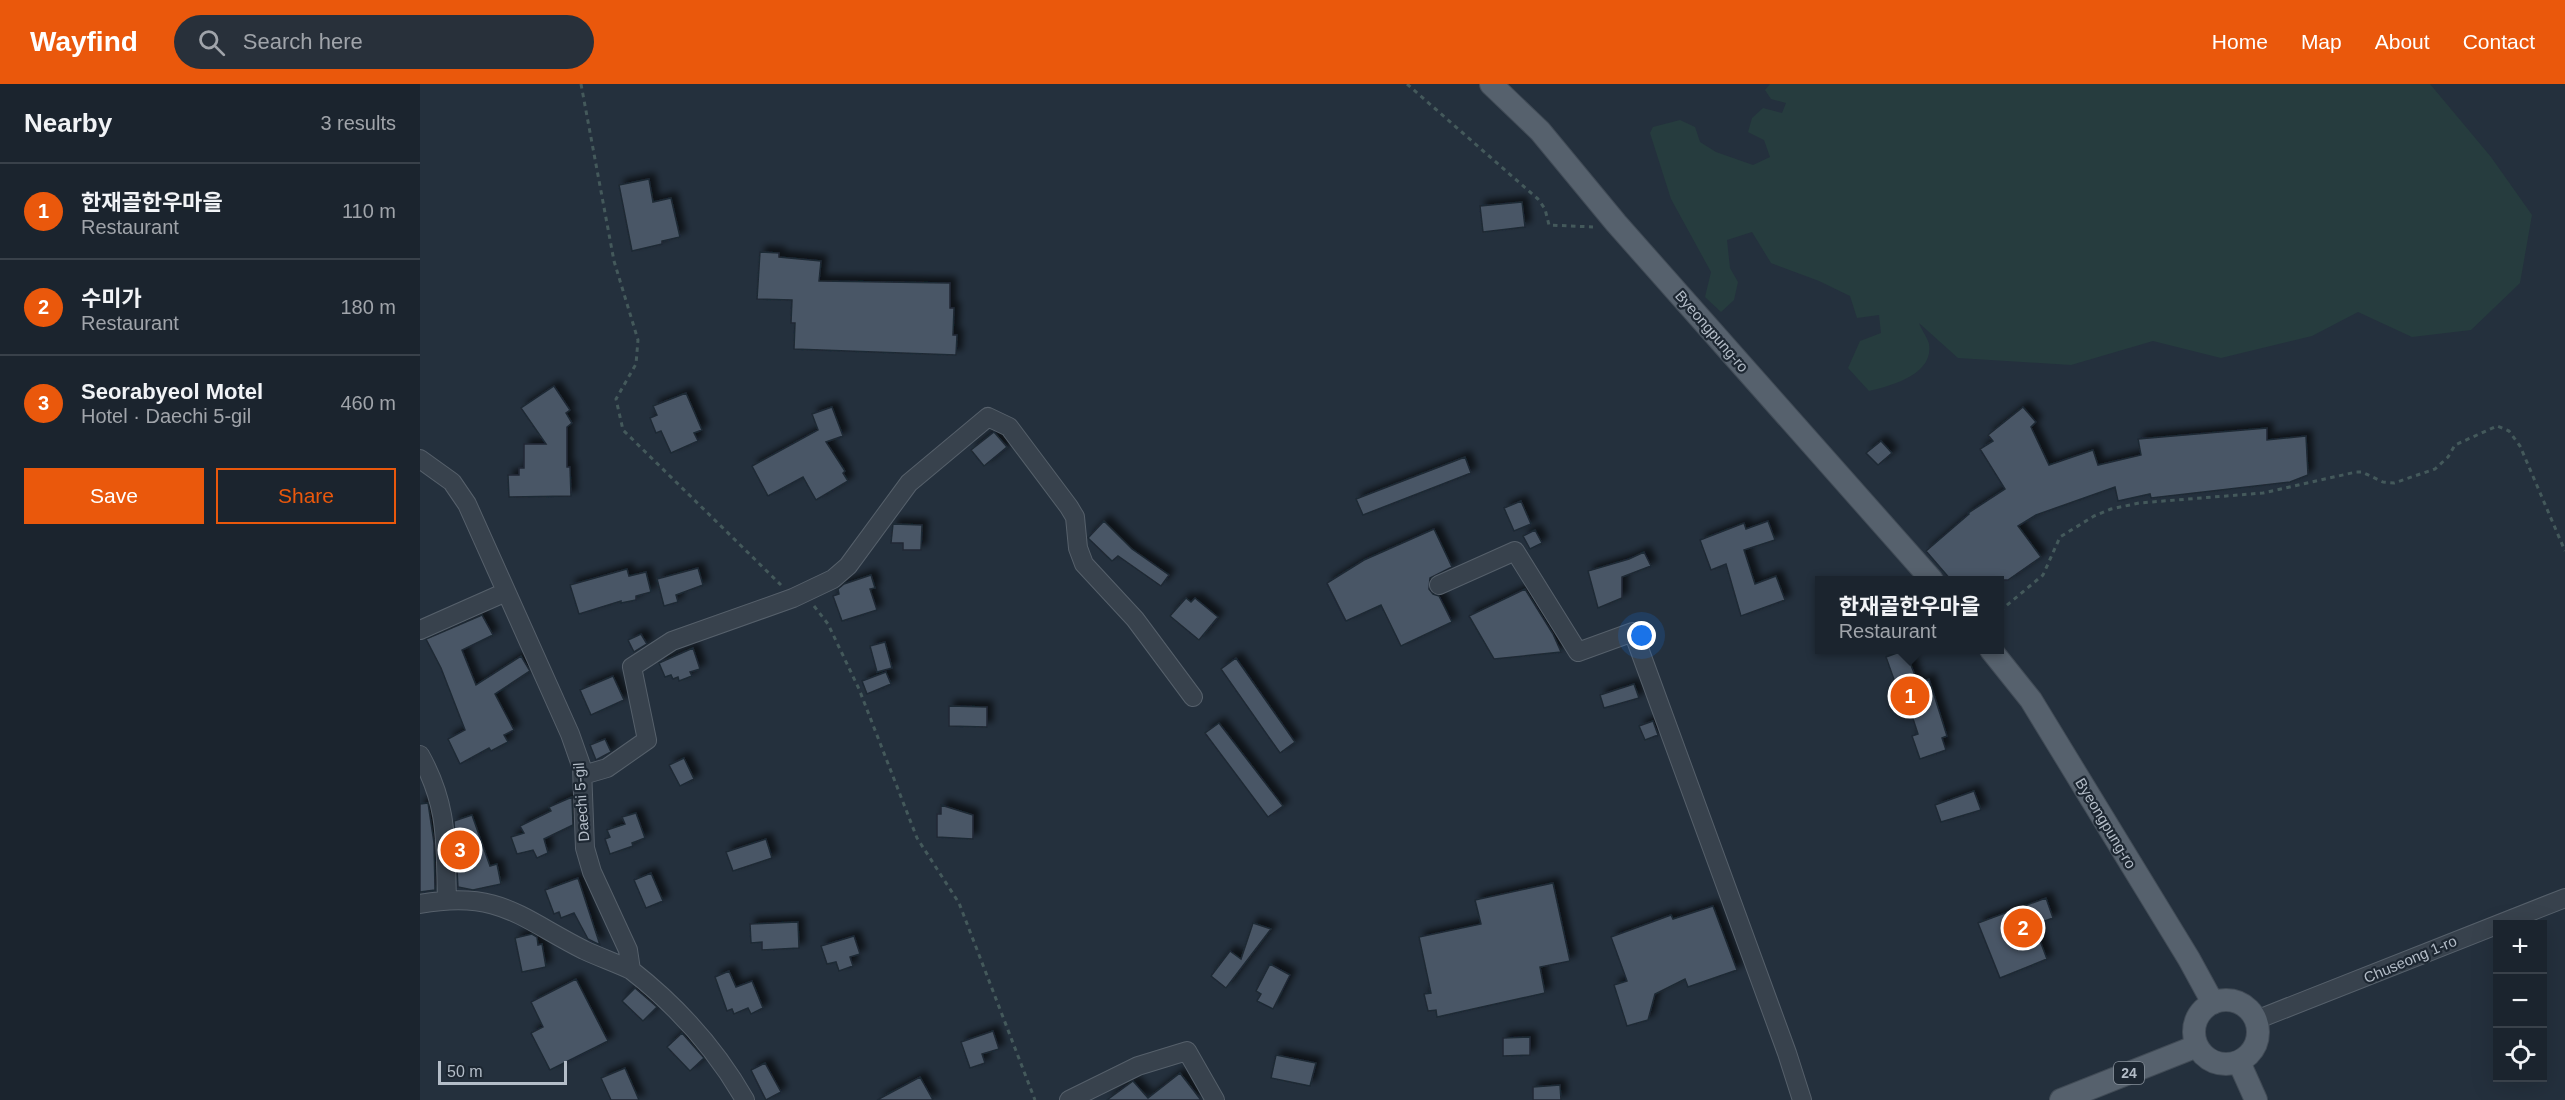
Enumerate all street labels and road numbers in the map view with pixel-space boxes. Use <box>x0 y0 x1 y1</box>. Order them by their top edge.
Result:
street label: Byeongpung-ro <box>1672 287 1752 375</box>
street label: Daechi 5-gil <box>570 762 592 842</box>
street label: Byeongpung-ro <box>2072 775 2140 871</box>
street label: Chuseong 1-ro <box>2361 932 2459 986</box>
road number: 24 <box>2114 1062 2144 1084</box>

